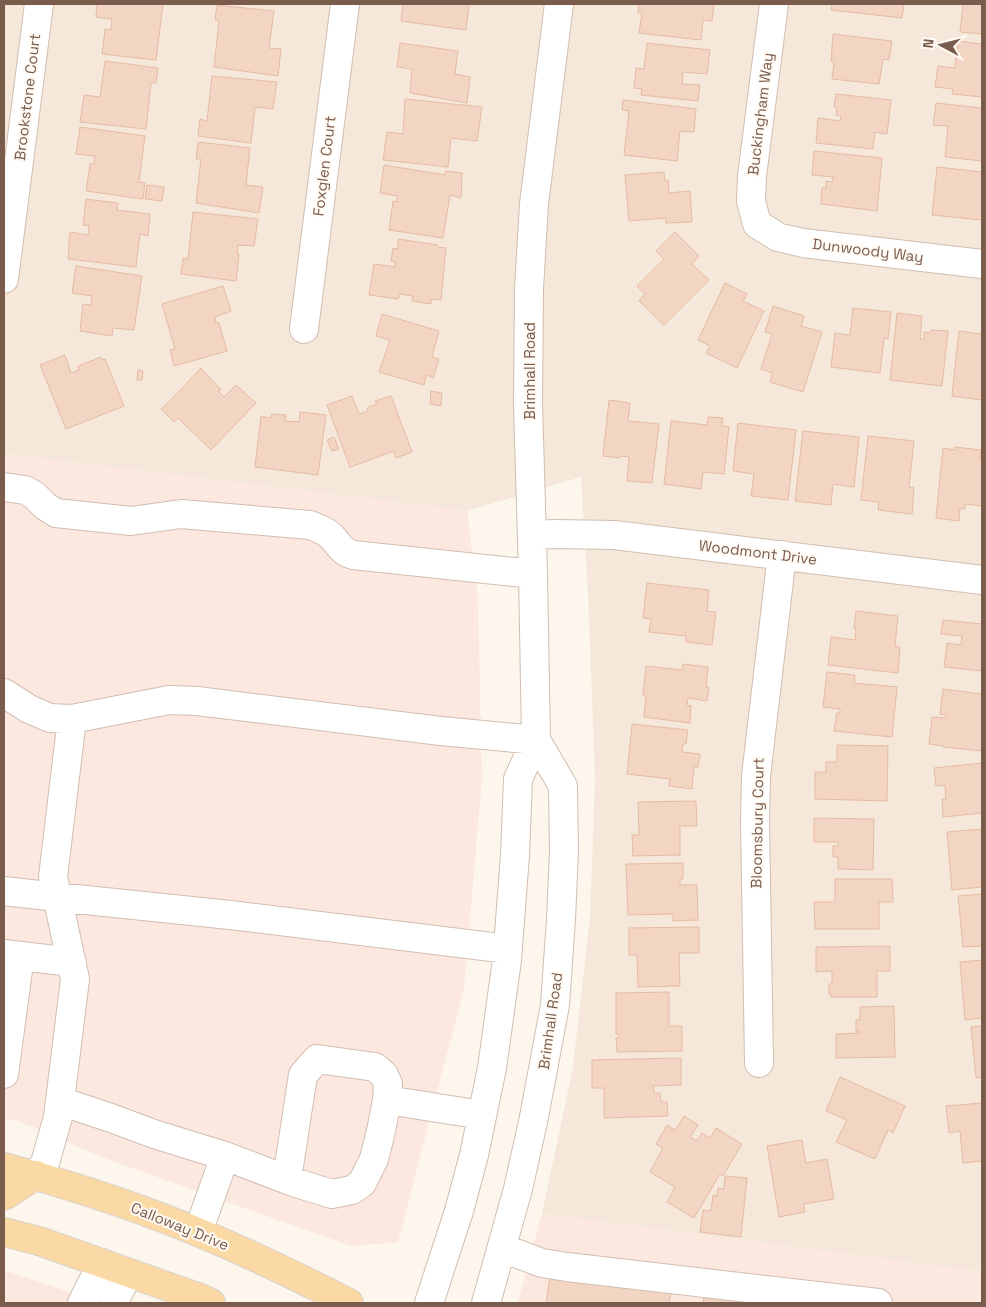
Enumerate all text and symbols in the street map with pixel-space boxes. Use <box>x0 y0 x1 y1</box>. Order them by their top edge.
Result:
north arrow <box>916 20 966 70</box>
street label: Brookstone Court <box>10 32 44 162</box>
text: N <box>919 38 938 49</box>
street label: Buckingham Way <box>743 51 777 177</box>
street label: Foxglen Court <box>308 115 340 217</box>
street label: Dunwoody Way <box>811 234 925 266</box>
street label: Brimhall Road <box>520 322 539 420</box>
street label: Woodmont Drive <box>698 535 818 569</box>
street label: Bloomsbury Court <box>746 757 768 889</box>
street label: Brimhall Road <box>534 971 566 1071</box>
street label: Calloway Drive <box>128 1198 232 1254</box>

